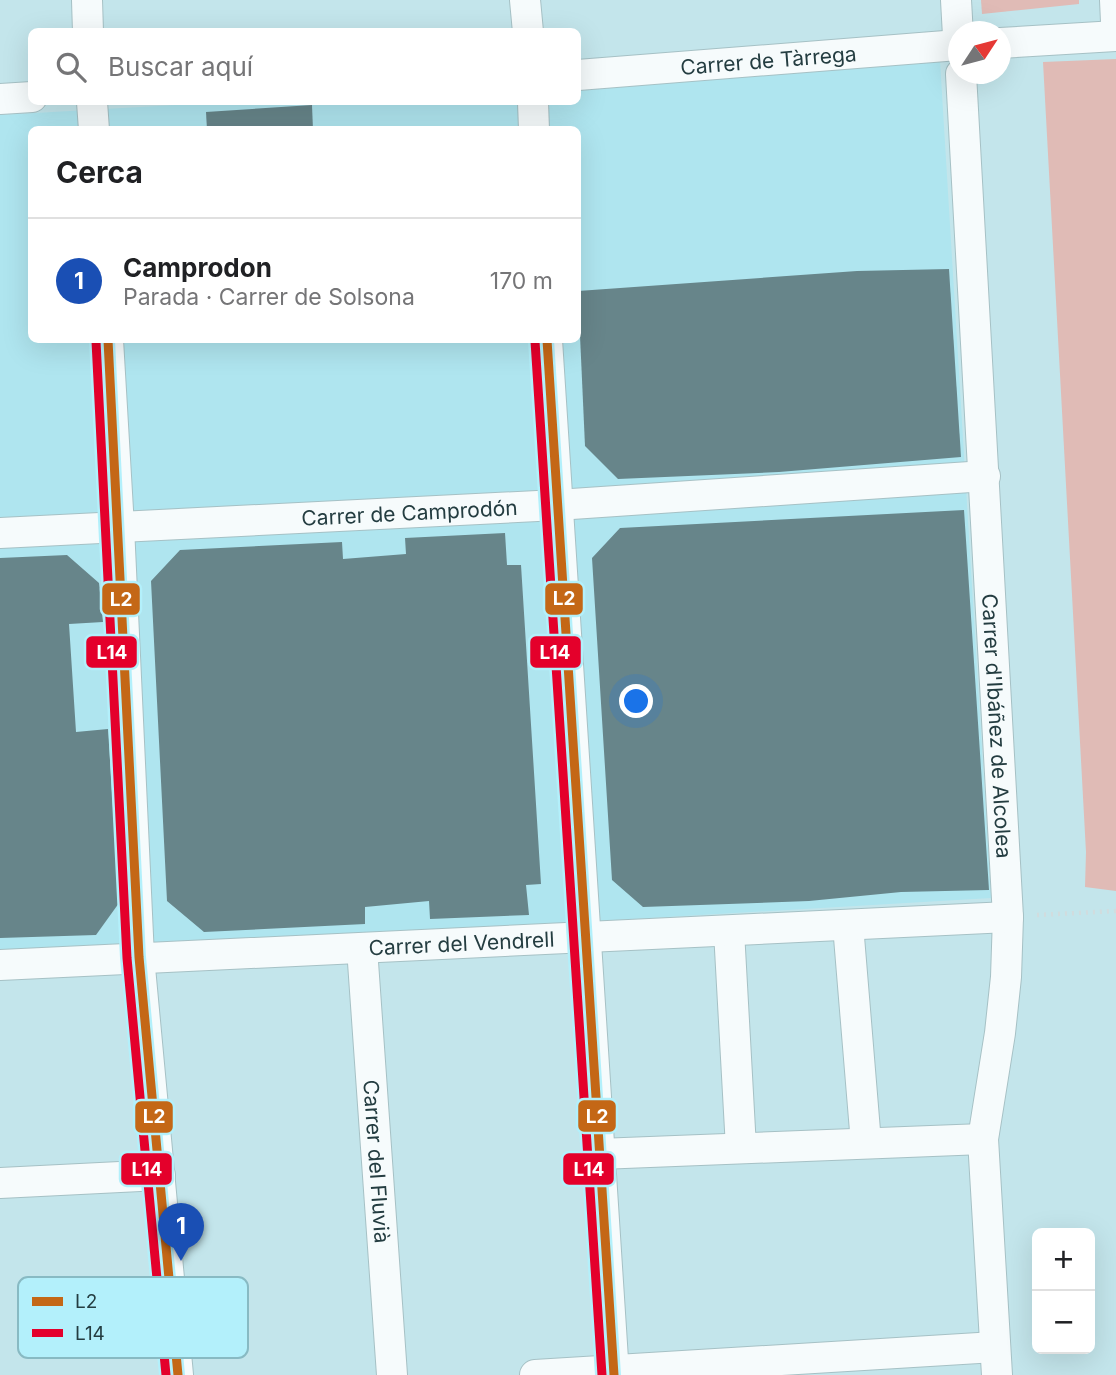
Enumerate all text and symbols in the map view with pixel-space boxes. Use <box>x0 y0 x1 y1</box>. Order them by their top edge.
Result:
north arrow <box>948 21 1011 84</box>
search box <box>28 28 581 105</box>
street label: Carrer de Tàrrega <box>679 41 857 79</box>
icon: search <box>52 48 90 86</box>
text: Buscar aquí <box>108 51 253 82</box>
text: Cerca <box>56 154 143 190</box>
text: Camprodon <box>123 252 272 283</box>
text: 1 <box>74 267 84 295</box>
text: 170 m <box>490 267 553 295</box>
text: Parada · Carrer de Solsona <box>123 283 415 311</box>
street label: Carrer de Camprodón <box>301 494 518 530</box>
line badge: L2 <box>101 582 141 616</box>
line badge: L2 <box>544 582 584 616</box>
text: L2 <box>553 587 575 610</box>
text: L2 <box>110 588 132 611</box>
street label: Carrer d'Ibáñez de Alcolea <box>977 593 1017 859</box>
line badge: L14 <box>85 635 138 669</box>
line badge: L14 <box>529 635 582 669</box>
text: L14 <box>97 641 127 664</box>
text: L14 <box>540 641 570 664</box>
your location <box>619 684 653 718</box>
street label: Carrer del Vendrell <box>368 926 555 960</box>
street label: Carrer del Fluvià <box>359 1079 395 1244</box>
line badge: L2 <box>577 1099 617 1133</box>
line badge: L2 <box>134 1100 174 1134</box>
text: L2 <box>143 1105 165 1128</box>
text: L2 <box>586 1105 608 1128</box>
line badge: L14 <box>120 1152 173 1186</box>
line badge: L14 <box>562 1152 615 1186</box>
text: L14 <box>132 1158 162 1181</box>
text: L14 <box>574 1158 604 1181</box>
pin: 1 <box>158 1203 204 1261</box>
map controls <box>1032 1228 1095 1354</box>
button: + <box>1032 1228 1095 1291</box>
legend <box>18 1277 248 1358</box>
text: L2 <box>75 1290 97 1313</box>
button: − <box>1032 1291 1095 1354</box>
text: L14 <box>75 1322 105 1345</box>

